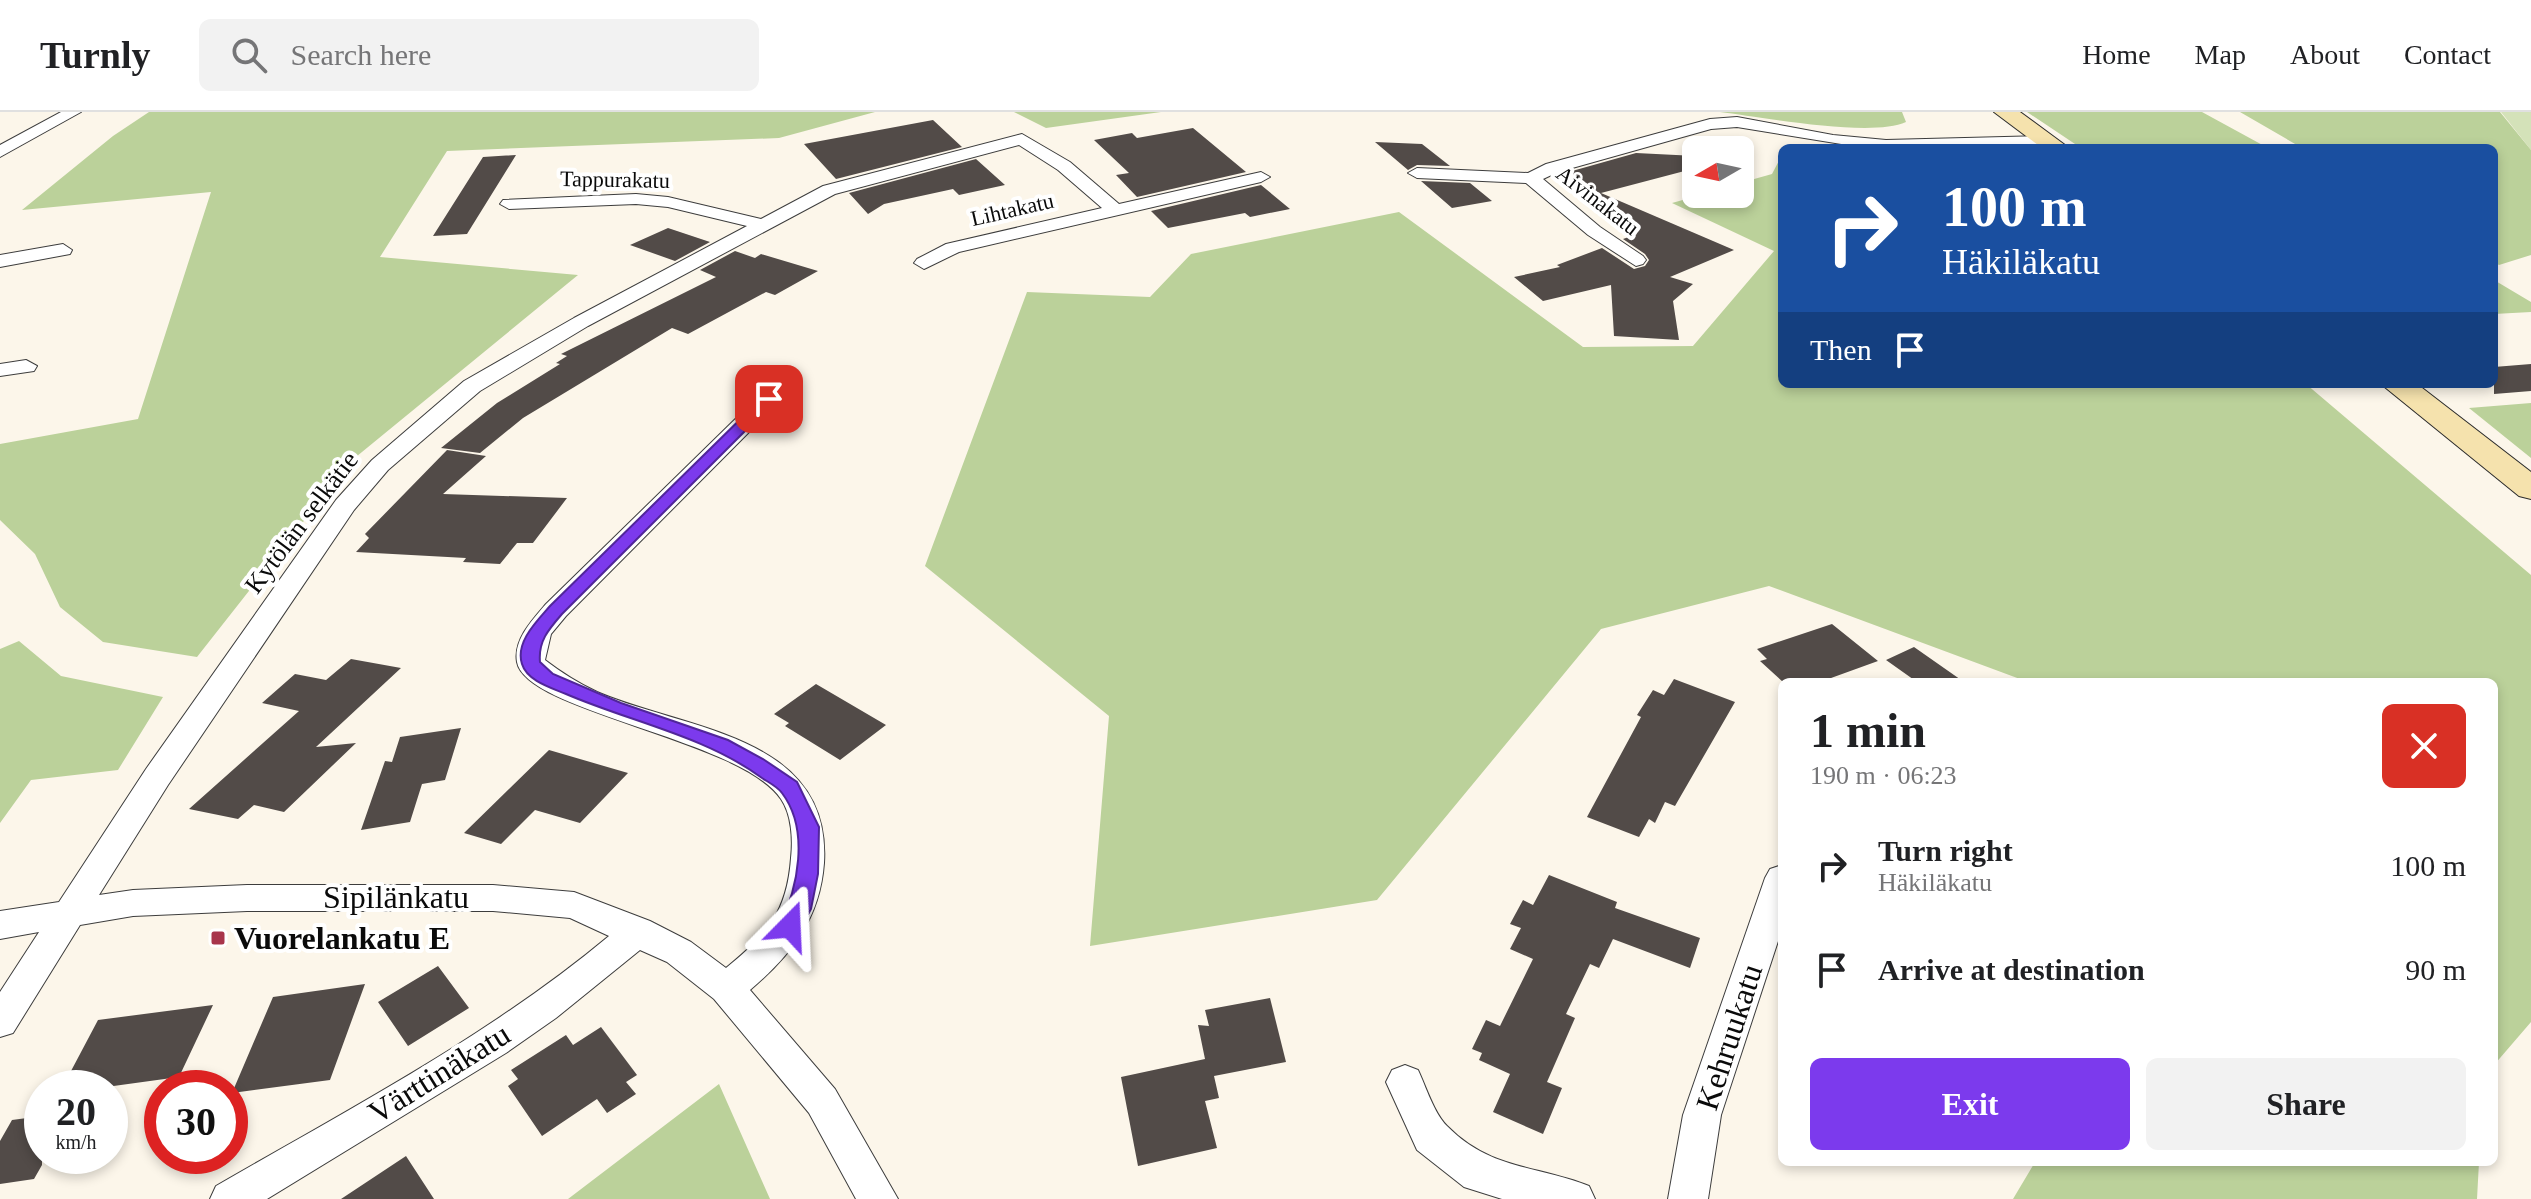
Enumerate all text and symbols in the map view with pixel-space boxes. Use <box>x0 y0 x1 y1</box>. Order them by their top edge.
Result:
search box <box>199 19 759 91</box>
icon: search <box>227 33 271 77</box>
text: Turnly <box>40 34 151 76</box>
text: Search here <box>291 38 431 71</box>
text: Home <box>2082 39 2151 70</box>
text: Map <box>2195 39 2246 70</box>
text: About <box>2290 39 2360 70</box>
text: Contact <box>2404 39 2491 70</box>
north arrow <box>1682 136 1754 208</box>
map controls <box>1682 136 1754 208</box>
street label: Aivinakatu <box>1551 160 1644 240</box>
street label: Tappurakatu <box>560 166 670 193</box>
icon: right <box>1810 176 1914 280</box>
text: 100 m <box>1942 176 2087 238</box>
street label: Lihtakatu <box>968 188 1056 231</box>
text: Häkiläkatu <box>1942 242 2100 282</box>
icon: arrive <box>1888 328 1932 372</box>
text: Then <box>1810 333 1872 366</box>
pin <box>735 365 803 433</box>
icon: arrive <box>747 377 791 421</box>
street label: Kytölän selkätie <box>239 446 364 599</box>
text: 1 min <box>1810 704 1926 757</box>
button: close <box>2382 704 2466 788</box>
text: 190 m · 06:23 <box>1810 761 1957 790</box>
text: Turn right <box>1878 834 2013 867</box>
icon: right <box>1810 844 1854 888</box>
text: 100 m <box>2390 849 2466 882</box>
text: Häkiläkatu <box>1878 868 1992 897</box>
street label: Sipilänkatu <box>323 879 469 915</box>
position arrow <box>748 884 832 968</box>
place label: Vuorelankatu E <box>234 920 450 956</box>
marker: Vuorelankatu E <box>209 929 227 947</box>
icon: arrive <box>1810 948 1854 992</box>
text: Arrive at destination <box>1878 953 2145 986</box>
text: 90 m <box>2405 953 2466 986</box>
street label: Kehruukatu <box>1689 960 1769 1114</box>
street label: Värttinäkatu <box>362 1015 516 1131</box>
button: Exit <box>1810 1058 2130 1150</box>
button: Share <box>2146 1058 2466 1150</box>
speed limit sign: 30 <box>144 1070 248 1174</box>
text: 20 <box>56 1089 96 1134</box>
text: km/h <box>55 1131 97 1153</box>

